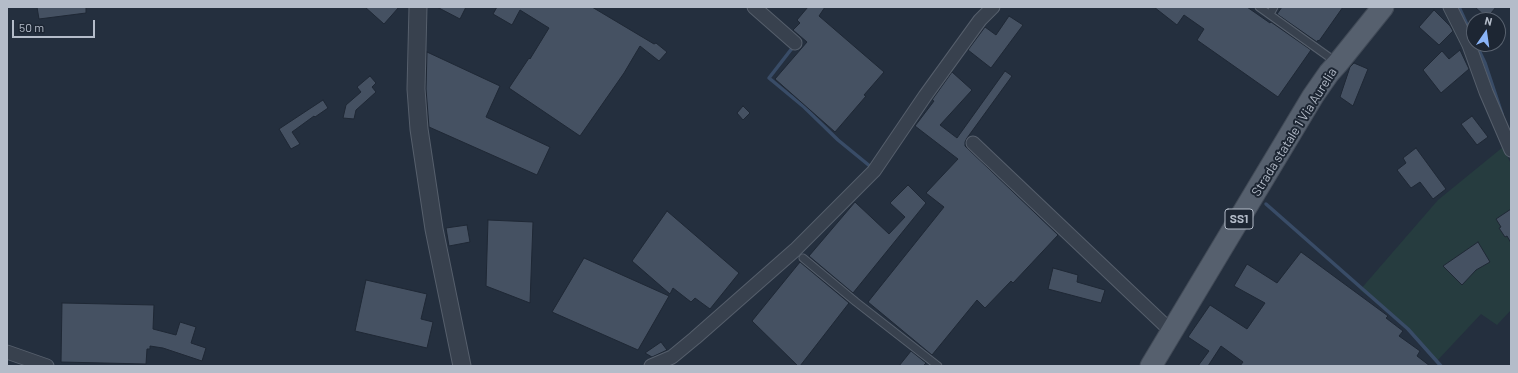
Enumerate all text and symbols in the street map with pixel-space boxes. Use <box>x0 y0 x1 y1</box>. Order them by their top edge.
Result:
scale bar <box>14 12 97 38</box>
north arrow <box>1466 12 1506 52</box>
text: N <box>1484 14 1494 28</box>
text: 50 m <box>19 20 44 34</box>
street label: Strada statale 1 Via Aurelia <box>1248 65 1340 199</box>
road number: SS1 <box>1225 209 1253 229</box>

